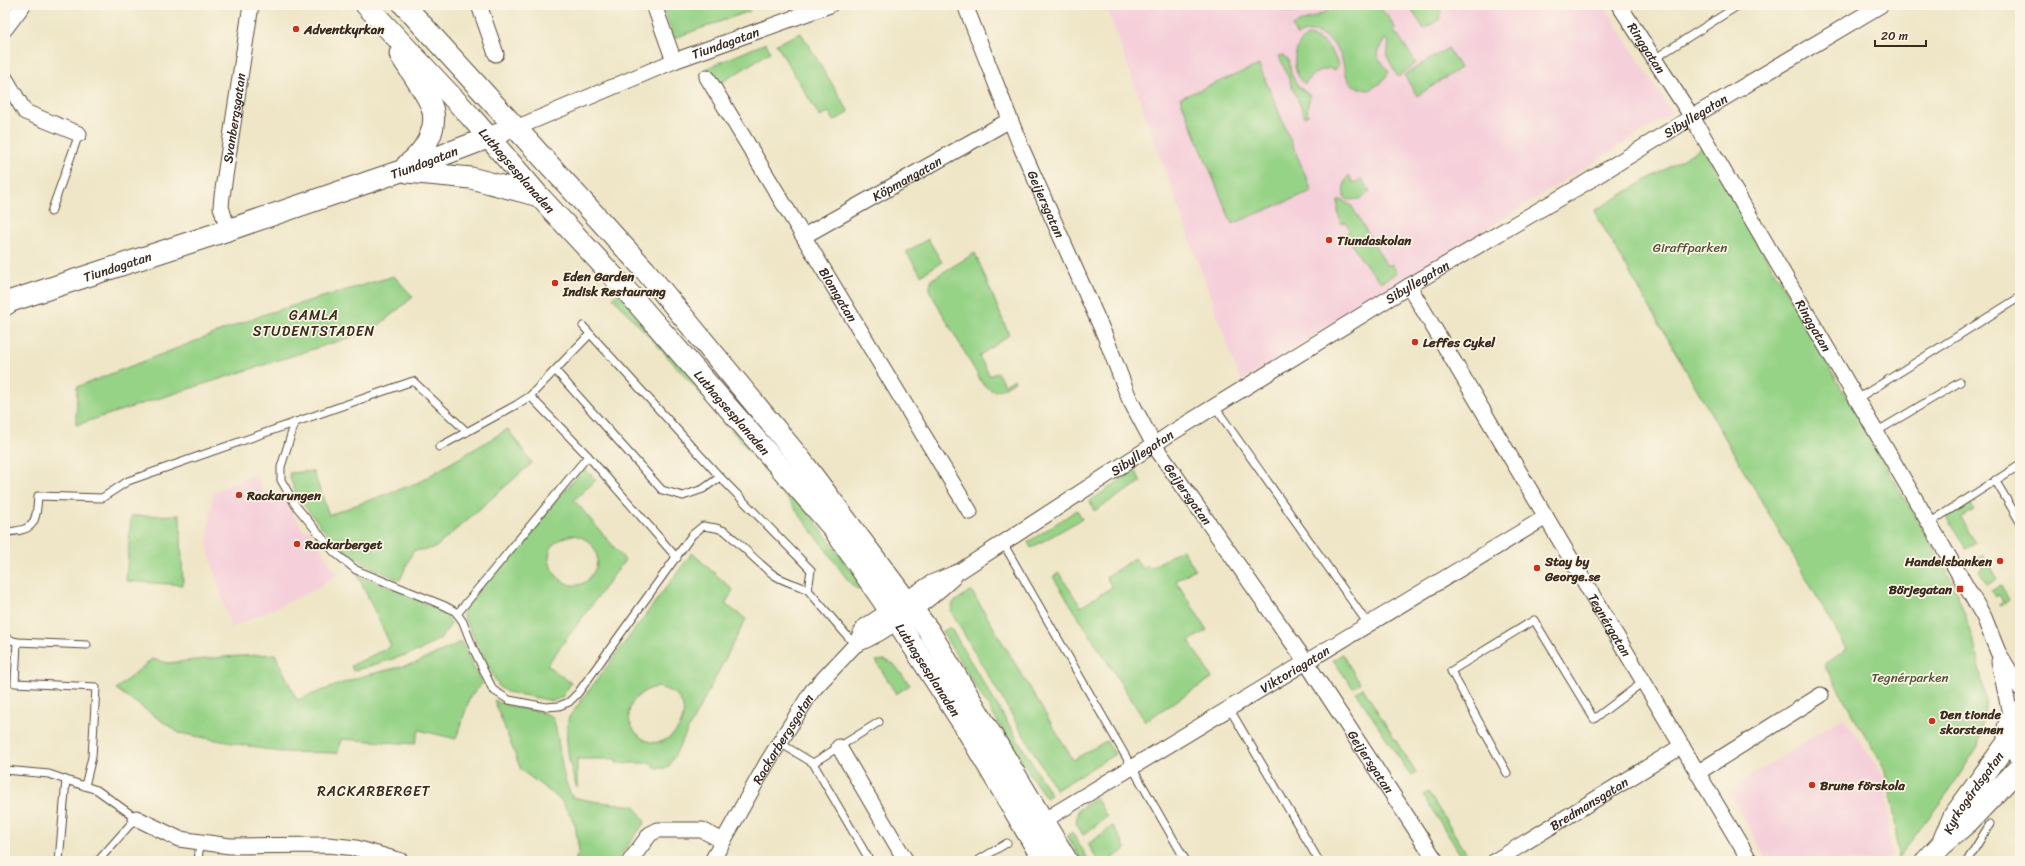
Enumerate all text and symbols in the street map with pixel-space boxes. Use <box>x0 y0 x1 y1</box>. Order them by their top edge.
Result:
street label: Ringgatan <box>1622 17 1672 78</box>
place label: Adventkyrkan <box>303 18 385 41</box>
street label: Tiundagatan <box>688 20 762 65</box>
scale bar <box>1875 22 1926 48</box>
marker: Adventkyrkan <box>291 24 301 34</box>
text: 20 m <box>1881 25 1908 47</box>
street label: Svanbergsgatan <box>216 71 252 165</box>
street label: Sibyllegatan <box>1659 87 1732 144</box>
street label: Luthagsesplanaden <box>473 122 561 219</box>
street label: Tiundagatan <box>387 139 461 185</box>
street label: Köpmangatan <box>867 149 946 207</box>
street label: Geijersgatan <box>1021 166 1071 242</box>
place label: Tiundaskolan <box>1337 229 1412 252</box>
marker: Tiundaskolan <box>1324 235 1334 245</box>
park label: Giraffparken <box>1653 236 1727 259</box>
street label: Tiundagatan <box>80 244 154 288</box>
street label: Sibyllegatan <box>1380 253 1454 310</box>
street label: Blomgatan <box>813 262 864 326</box>
place label: Eden Garden Indisk Restaurang <box>562 265 666 303</box>
marker: Eden Garden Indisk Restaurang <box>550 278 560 288</box>
street label: Ringgatan <box>1789 295 1838 356</box>
district label: GAMLA STUDENTSTADEN <box>253 303 375 344</box>
place label: Leffes Cykel <box>1423 331 1496 354</box>
marker: Leffes Cykel <box>1410 337 1420 347</box>
street label: Luthagsesplanaden <box>688 364 776 461</box>
street label: Sibyllegatan <box>1106 423 1178 482</box>
street label: Geijersgatan <box>1158 458 1218 530</box>
place label: Rackarungen <box>246 484 322 507</box>
marker: Rackarungen <box>234 490 244 500</box>
place label: Rackarberget <box>304 533 383 556</box>
marker: Rackarberget <box>292 539 302 549</box>
place label: Stay by George.se <box>1544 550 1601 588</box>
place label: Handelsbanken <box>1904 550 1993 573</box>
marker: Handelsbanken <box>1995 556 2005 566</box>
marker: Stay by George.se <box>1532 563 1542 573</box>
place label: Börjegatan <box>1889 578 1953 601</box>
marker: Börjegatan <box>1955 584 1965 594</box>
street label: Tegnérgatan <box>1582 589 1638 661</box>
street label: Luthagsesplanaden <box>890 618 967 721</box>
street label: Viktoriagatan <box>1255 639 1334 699</box>
park label: Tegnérparken <box>1871 666 1949 689</box>
street label: Rackarbergsgatan <box>746 689 819 789</box>
place label: Den tionde skorstenen <box>1939 703 2004 741</box>
marker: Den tionde skorstenen <box>1927 716 1937 726</box>
street label: Geijersgatan <box>1342 725 1400 798</box>
street label: Kyrkogårdsgatan <box>1936 746 2009 837</box>
street label: Bredmansgatan <box>1545 770 1633 836</box>
place label: Brune förskola <box>1820 774 1905 797</box>
district label: RACKARBERGET <box>317 779 431 804</box>
marker: Brune förskola <box>1807 780 1817 790</box>

